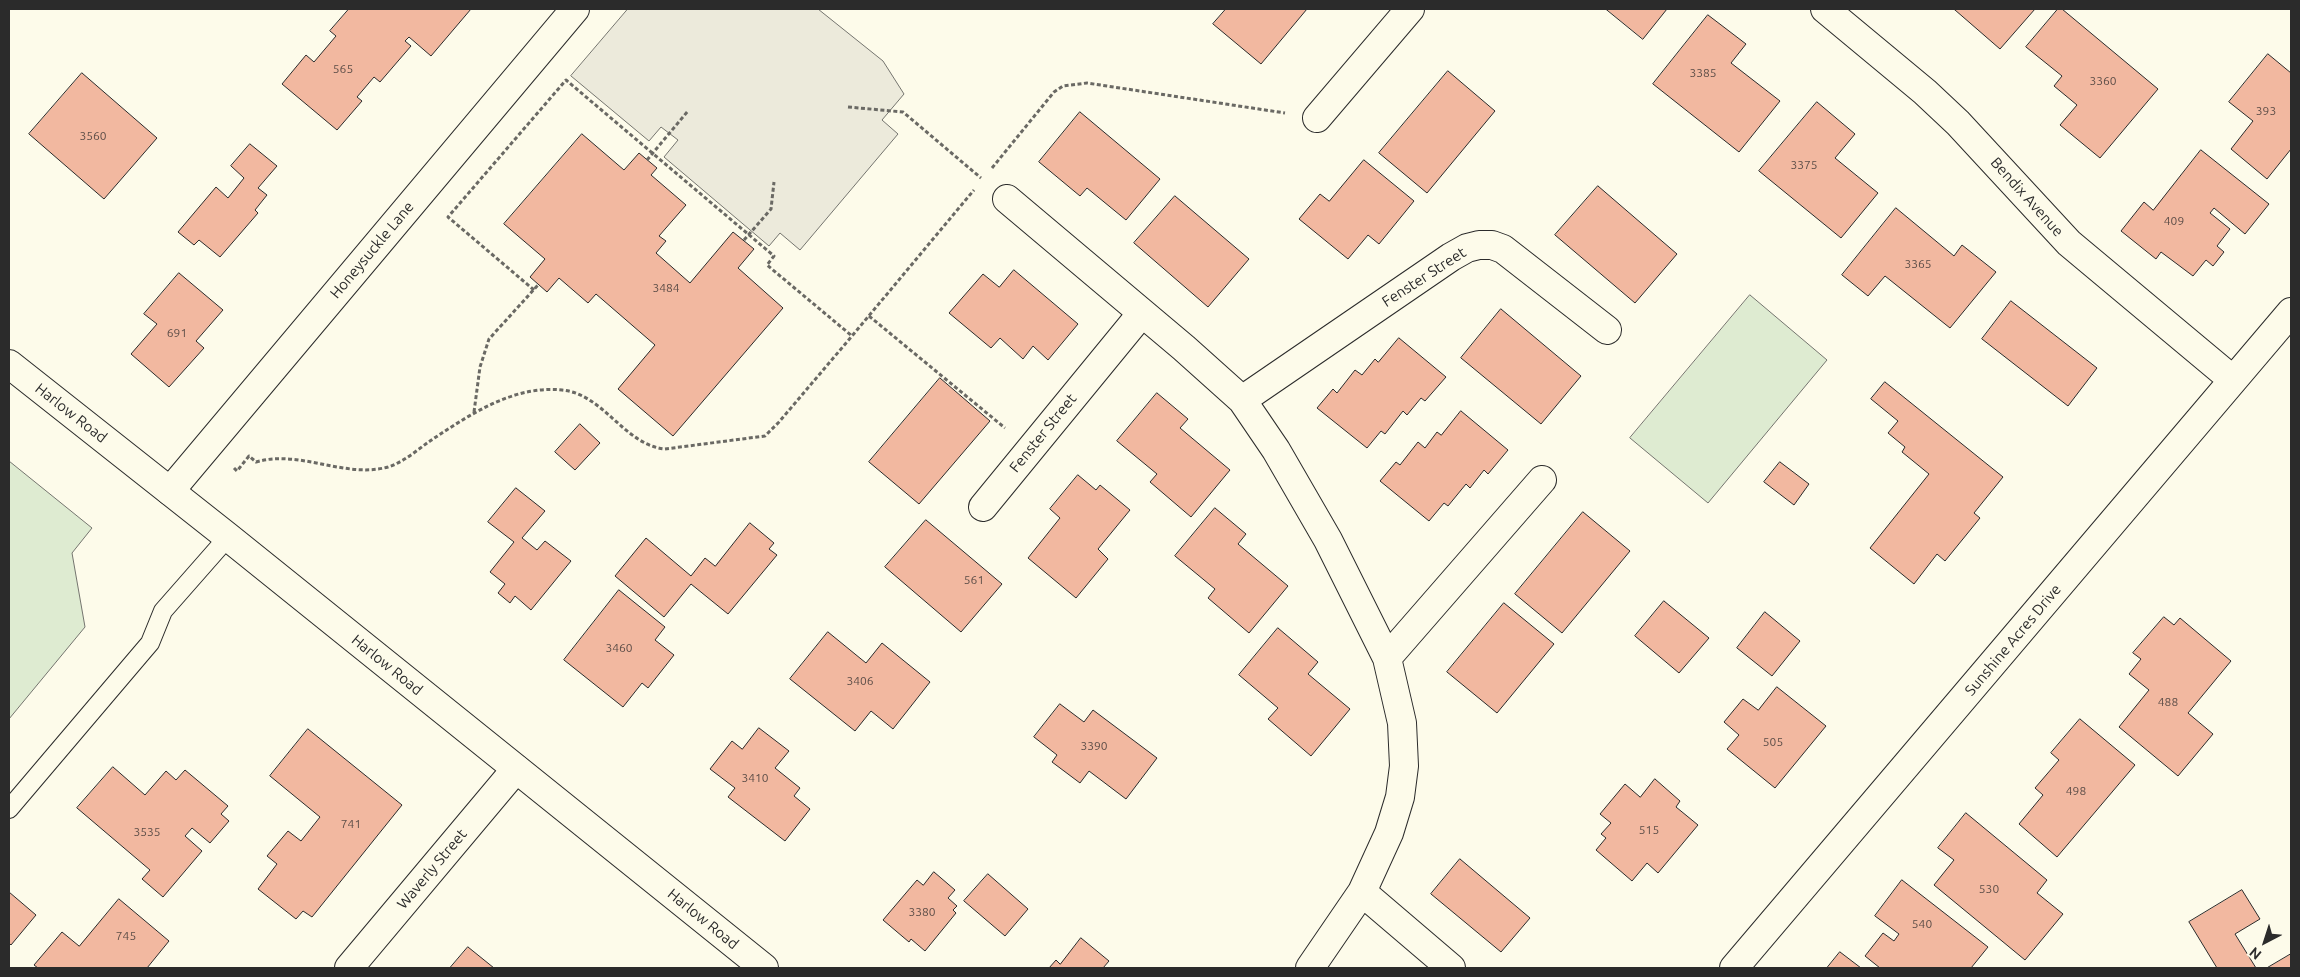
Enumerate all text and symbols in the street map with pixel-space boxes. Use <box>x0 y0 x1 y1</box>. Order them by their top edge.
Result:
house number: 565 <box>333 62 353 76</box>
house number: 3385 <box>1689 66 1717 80</box>
house number: 3360 <box>2089 74 2117 88</box>
house number: 393 <box>2256 104 2276 118</box>
house number: 3560 <box>79 129 107 143</box>
street label: Bendix Avenue <box>1987 154 2067 240</box>
house number: 3375 <box>1790 158 1818 172</box>
street label: Honeysuckle Lane <box>326 198 418 302</box>
house number: 409 <box>2164 214 2184 228</box>
street label: Fenster Street <box>1379 243 1469 311</box>
house number: 3365 <box>1904 257 1932 271</box>
house number: 3484 <box>652 281 680 295</box>
house number: 691 <box>167 326 187 340</box>
street label: Harlow Road <box>31 379 111 447</box>
street label: Fenster Street <box>1006 390 1080 476</box>
house number: 561 <box>964 573 984 587</box>
street label: Sunshine Acres Drive <box>1961 581 2065 699</box>
street label: Harlow Road <box>348 631 426 699</box>
house number: 3460 <box>605 641 633 655</box>
house number: 3406 <box>846 674 874 688</box>
house number: 488 <box>2158 695 2178 709</box>
house number: 505 <box>1763 735 1783 749</box>
house number: 3390 <box>1080 739 1108 753</box>
house number: 3410 <box>741 771 769 785</box>
house number: 498 <box>2066 784 2086 798</box>
house number: 741 <box>341 817 361 831</box>
house number: 515 <box>1639 823 1659 837</box>
house number: 3535 <box>133 825 161 839</box>
street label: Waverly Street <box>393 825 471 913</box>
house number: 530 <box>1979 882 1999 896</box>
street label: Harlow Road <box>664 885 742 953</box>
house number: 3380 <box>908 905 936 919</box>
house number: 540 <box>1912 917 1932 931</box>
north arrow <box>2240 917 2290 967</box>
house number: 745 <box>116 929 136 943</box>
text: N <box>2246 944 2265 963</box>

